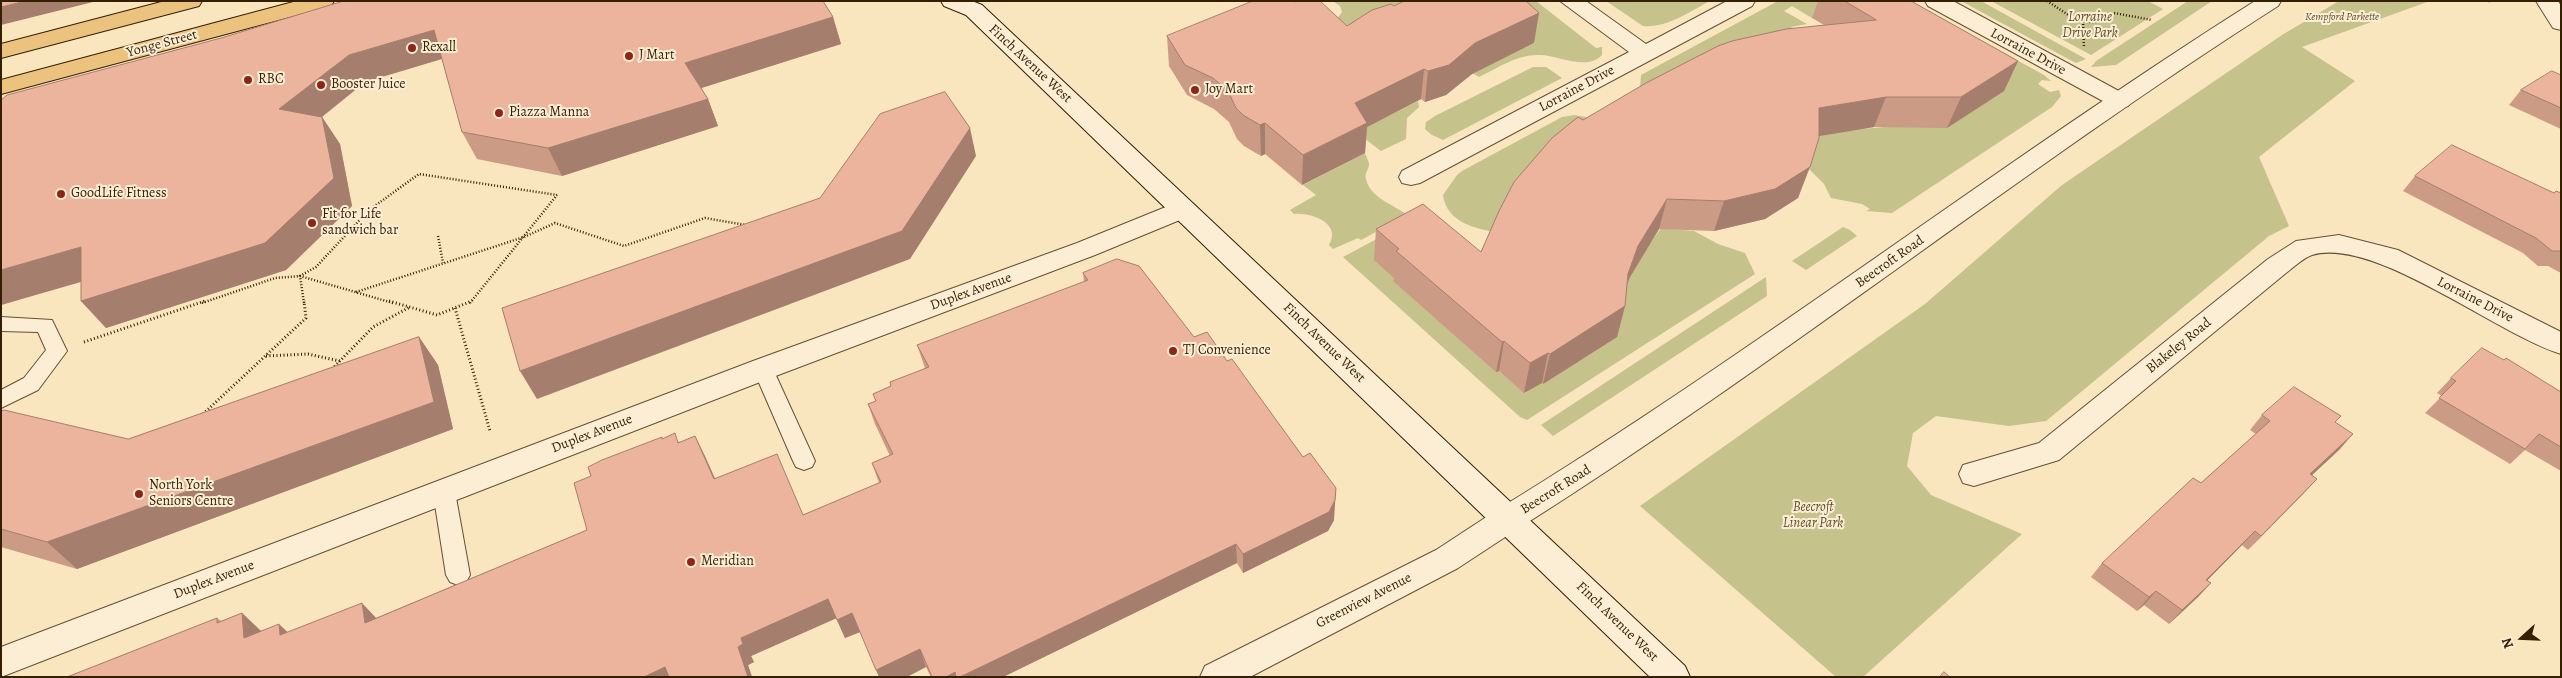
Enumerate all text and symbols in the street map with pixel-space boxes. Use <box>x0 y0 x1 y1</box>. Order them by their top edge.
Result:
park label: Lorraine Drive Park <box>2062 10 2118 42</box>
park label: Kempford Parkette <box>2305 10 2379 24</box>
street label: Finch Avenue West <box>985 21 1075 107</box>
street label: Lorraine Drive <box>1987 25 2069 79</box>
street label: Yonge Street <box>125 27 199 61</box>
place label: Rexall <box>422 40 456 56</box>
marker: Rexall <box>406 42 418 54</box>
place label: J Mart <box>639 48 675 64</box>
marker: J Mart <box>623 50 635 62</box>
street label: Lorraine Drive <box>1536 62 1618 116</box>
place label: RBC <box>258 72 284 88</box>
marker: RBC <box>242 74 254 86</box>
place label: Booster Juice <box>331 77 405 93</box>
marker: Booster Juice <box>315 79 327 91</box>
place label: Joy Mart <box>1205 82 1253 98</box>
marker: Joy Mart <box>1189 84 1201 96</box>
place label: Piazza Manna <box>509 105 589 121</box>
marker: Piazza Manna <box>493 107 505 119</box>
place label: GoodLife Fitness <box>71 186 167 202</box>
marker: GoodLife Fitness <box>55 188 67 200</box>
place label: Fit for Life sandwich bar <box>322 207 398 240</box>
marker: Fit for Life sandwich bar <box>306 217 318 229</box>
street label: Beecroft Road <box>1852 232 1928 292</box>
street label: Duplex Avenue <box>928 270 1014 314</box>
street label: Lorraine Drive <box>2434 274 2516 326</box>
street label: Finch Avenue West <box>1279 300 1369 386</box>
street label: Blakeley Road <box>2143 315 2215 377</box>
place label: TJ Convenience <box>1183 343 1271 359</box>
marker: TJ Convenience <box>1167 345 1179 357</box>
street label: Duplex Avenue <box>549 411 635 457</box>
street label: Beecroft Road <box>1518 462 1594 518</box>
place label: North York Seniors Centre <box>149 478 233 511</box>
marker: North York Seniors Centre <box>133 488 145 500</box>
park label: Beecroft Linear Park <box>1783 500 1843 532</box>
place label: Meridian <box>701 554 754 570</box>
marker: Meridian <box>685 556 697 568</box>
street label: Duplex Avenue <box>171 557 257 603</box>
street label: Greenview Avenue <box>1313 570 1415 632</box>
street label: Finch Avenue West <box>1572 579 1662 665</box>
north arrow <box>2497 613 2547 663</box>
text: N <box>2497 635 2518 651</box>

